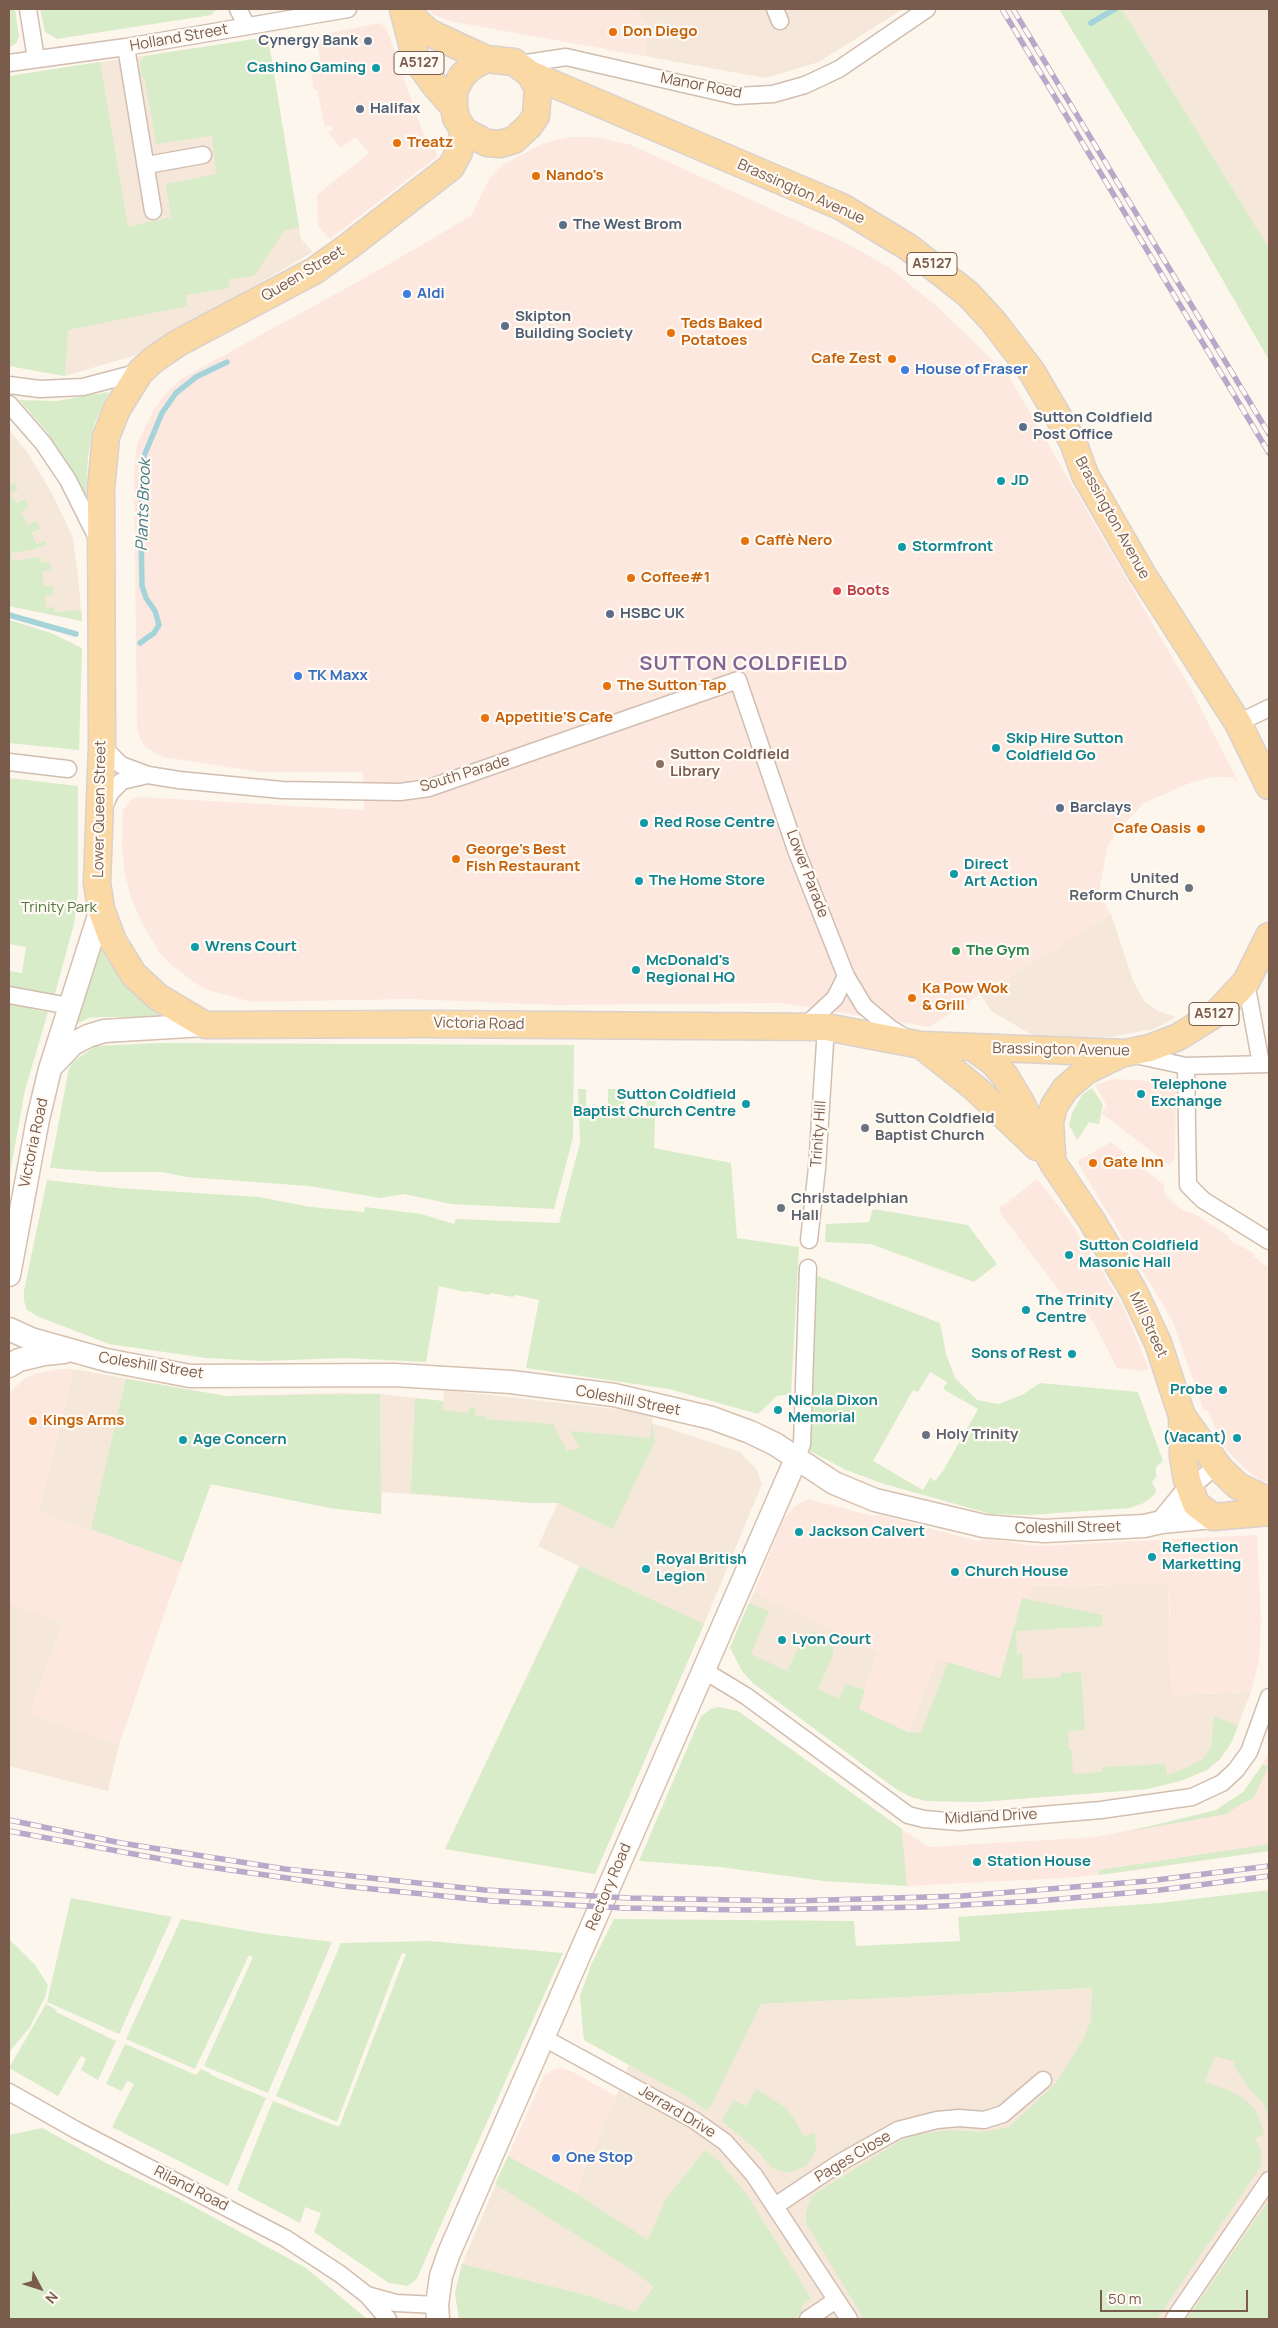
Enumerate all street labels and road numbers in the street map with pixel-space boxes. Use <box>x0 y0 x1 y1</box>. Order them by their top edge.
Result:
street label: Holland Street <box>129 21 229 55</box>
road number: A5127 <box>394 52 444 74</box>
street label: Manor Road <box>659 69 743 103</box>
street label: Brassington Avenue <box>735 156 867 228</box>
street label: Queen Street <box>258 242 348 306</box>
road number: A5127 <box>907 252 957 276</box>
street label: Brassington Avenue <box>1071 453 1153 583</box>
street label: Lower Queen Street <box>90 740 110 878</box>
street label: South Parade <box>418 752 512 796</box>
street label: Lower Parade <box>782 827 832 921</box>
road number: A5127 <box>1189 1002 1239 1026</box>
street label: Victoria Road <box>433 1014 525 1034</box>
street label: Brassington Avenue <box>992 1040 1130 1060</box>
street label: Victoria Road <box>16 1097 52 1189</box>
street label: Trinity Hill <box>808 1100 830 1168</box>
street label: Mill Street <box>1125 1289 1171 1361</box>
street label: Coleshill Street <box>97 1349 205 1383</box>
street label: Coleshill Street <box>574 1382 682 1420</box>
street label: Coleshill Street <box>1015 1518 1121 1538</box>
street label: Midland Drive <box>944 1806 1038 1828</box>
street label: Rectory Road <box>583 1841 635 1933</box>
street label: Jerrard Drive <box>635 2082 719 2142</box>
street label: Pages Close <box>812 2127 894 2187</box>
street label: Riland Road <box>151 2163 231 2215</box>

